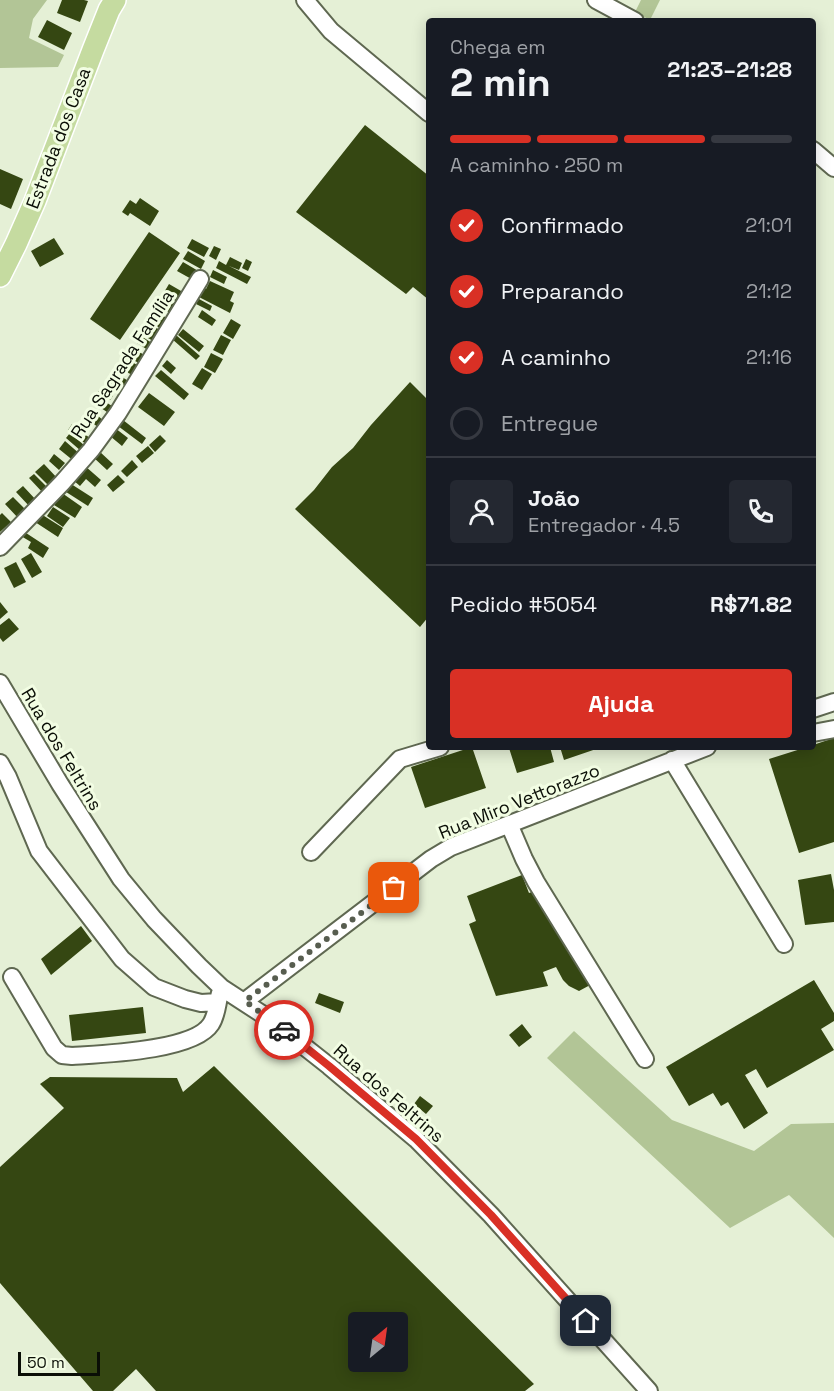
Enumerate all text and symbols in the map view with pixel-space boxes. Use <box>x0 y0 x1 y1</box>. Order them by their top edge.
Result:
text: Chega em <box>450 34 545 60</box>
text: 21:23–21:28 <box>667 55 792 83</box>
text: 2 min <box>450 58 551 107</box>
street label: Estrada dos Casa <box>21 64 95 212</box>
text: A caminho · 250 m <box>450 152 623 178</box>
icon: check <box>450 209 483 242</box>
text: Confirmado <box>501 211 624 239</box>
text: 21:01 <box>745 212 792 238</box>
icon: check <box>450 275 483 308</box>
text: Preparando <box>501 277 624 305</box>
text: 21:12 <box>746 278 792 304</box>
street label: Rua Sagrada Família <box>65 286 179 442</box>
icon: check <box>450 341 483 374</box>
text: A caminho <box>501 343 611 371</box>
text: 21:16 <box>746 344 792 370</box>
text: Entregue <box>501 409 598 437</box>
button: person <box>450 480 513 543</box>
button: phone <box>729 480 792 543</box>
text: João <box>528 484 580 512</box>
text: Entregador · 4.5 <box>528 512 680 538</box>
text: Pedido #5054 <box>450 590 597 618</box>
text: R$71.82 <box>710 590 792 618</box>
button: Ajuda <box>450 669 792 738</box>
street label: Rua dos Feltrins <box>16 684 108 814</box>
street label: Rua Miro Vettorazzo <box>435 758 603 844</box>
pin <box>368 862 419 913</box>
icon: bag <box>377 871 410 904</box>
courier <box>254 1000 314 1060</box>
icon: car <box>268 1014 301 1047</box>
street label: Rua dos Feltrins <box>329 1039 449 1147</box>
pin <box>560 1295 611 1346</box>
icon: home <box>569 1304 602 1337</box>
north arrow <box>348 1312 408 1372</box>
map controls <box>348 1312 408 1372</box>
scale bar <box>18 1349 100 1376</box>
text: 50 m <box>27 1352 65 1373</box>

